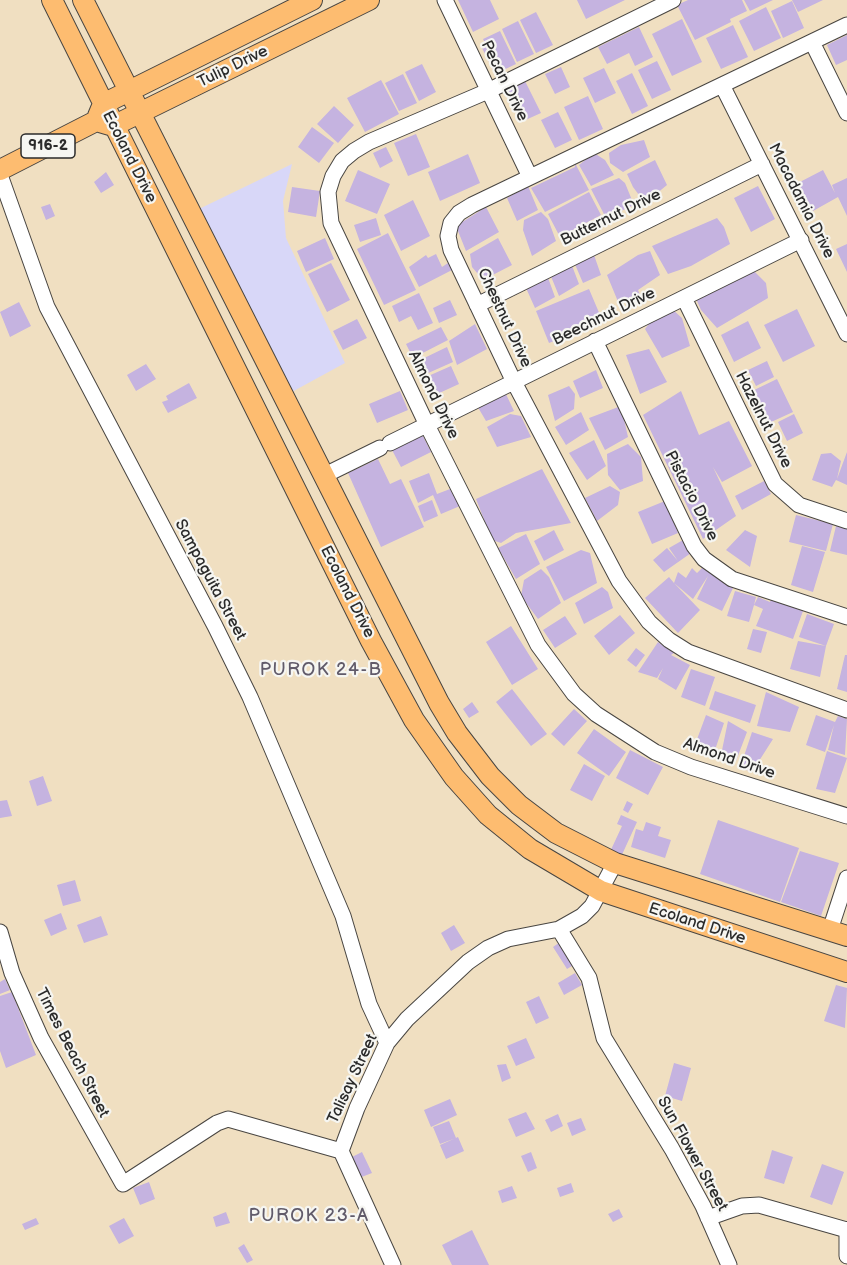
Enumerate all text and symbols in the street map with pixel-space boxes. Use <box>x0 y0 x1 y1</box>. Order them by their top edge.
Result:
street label: Pecan Drive <box>476 37 532 125</box>
street label: Tulip Drive <box>195 42 271 92</box>
street label: Ecoland Drive <box>98 108 160 206</box>
road number: 916-2 <box>21 134 75 158</box>
street label: Macadamia Drive <box>764 140 838 262</box>
street label: Butternut Drive <box>558 185 664 251</box>
street label: Chestnut Drive <box>473 265 535 371</box>
street label: Beechnut Drive <box>549 284 659 350</box>
street label: Almond Drive <box>403 348 463 442</box>
street label: Hazelnut Drive <box>730 368 796 472</box>
street label: Pistacio Drive <box>660 448 722 544</box>
street label: Sampaguita Street <box>170 516 250 644</box>
street label: Ecoland Drive <box>316 543 378 641</box>
district label: PUROK 24-B <box>260 659 382 681</box>
street label: Almond Drive <box>681 734 777 784</box>
street label: Ecoland Drive <box>646 899 748 949</box>
street label: Times Beach Street <box>31 985 113 1121</box>
street label: Talisay Street <box>324 1031 382 1127</box>
street label: Sun Flower Street <box>653 1093 731 1215</box>
district label: PUROK 23-A <box>248 1205 370 1227</box>

